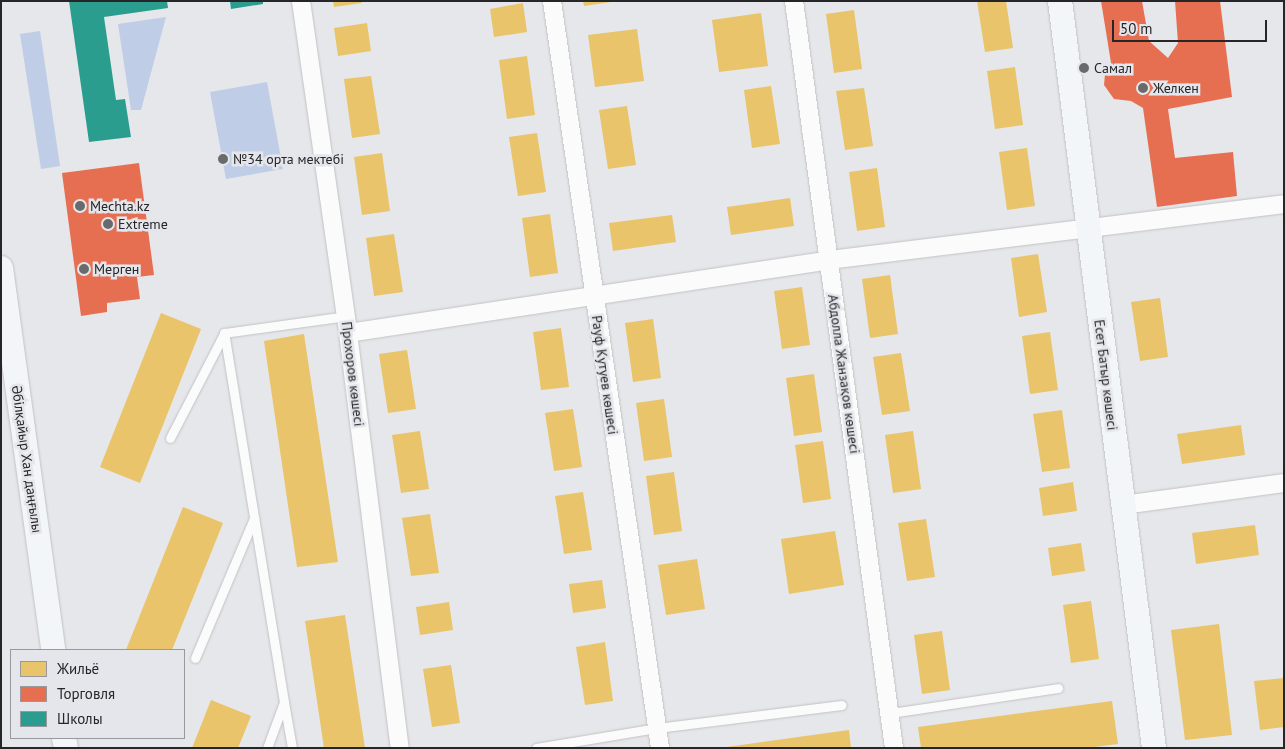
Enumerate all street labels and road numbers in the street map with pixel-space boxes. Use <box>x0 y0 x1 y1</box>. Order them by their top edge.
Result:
street label: Абдолла Жанзақов көшесі <box>824 293 864 455</box>
street label: Рауф Кутуев көшесі <box>588 314 622 436</box>
street label: Есет Батыр көшесі <box>1091 318 1121 432</box>
street label: Прохоров көшесі <box>338 321 368 427</box>
street label: Әбілқайыр Хан даңғылы <box>8 384 46 534</box>

